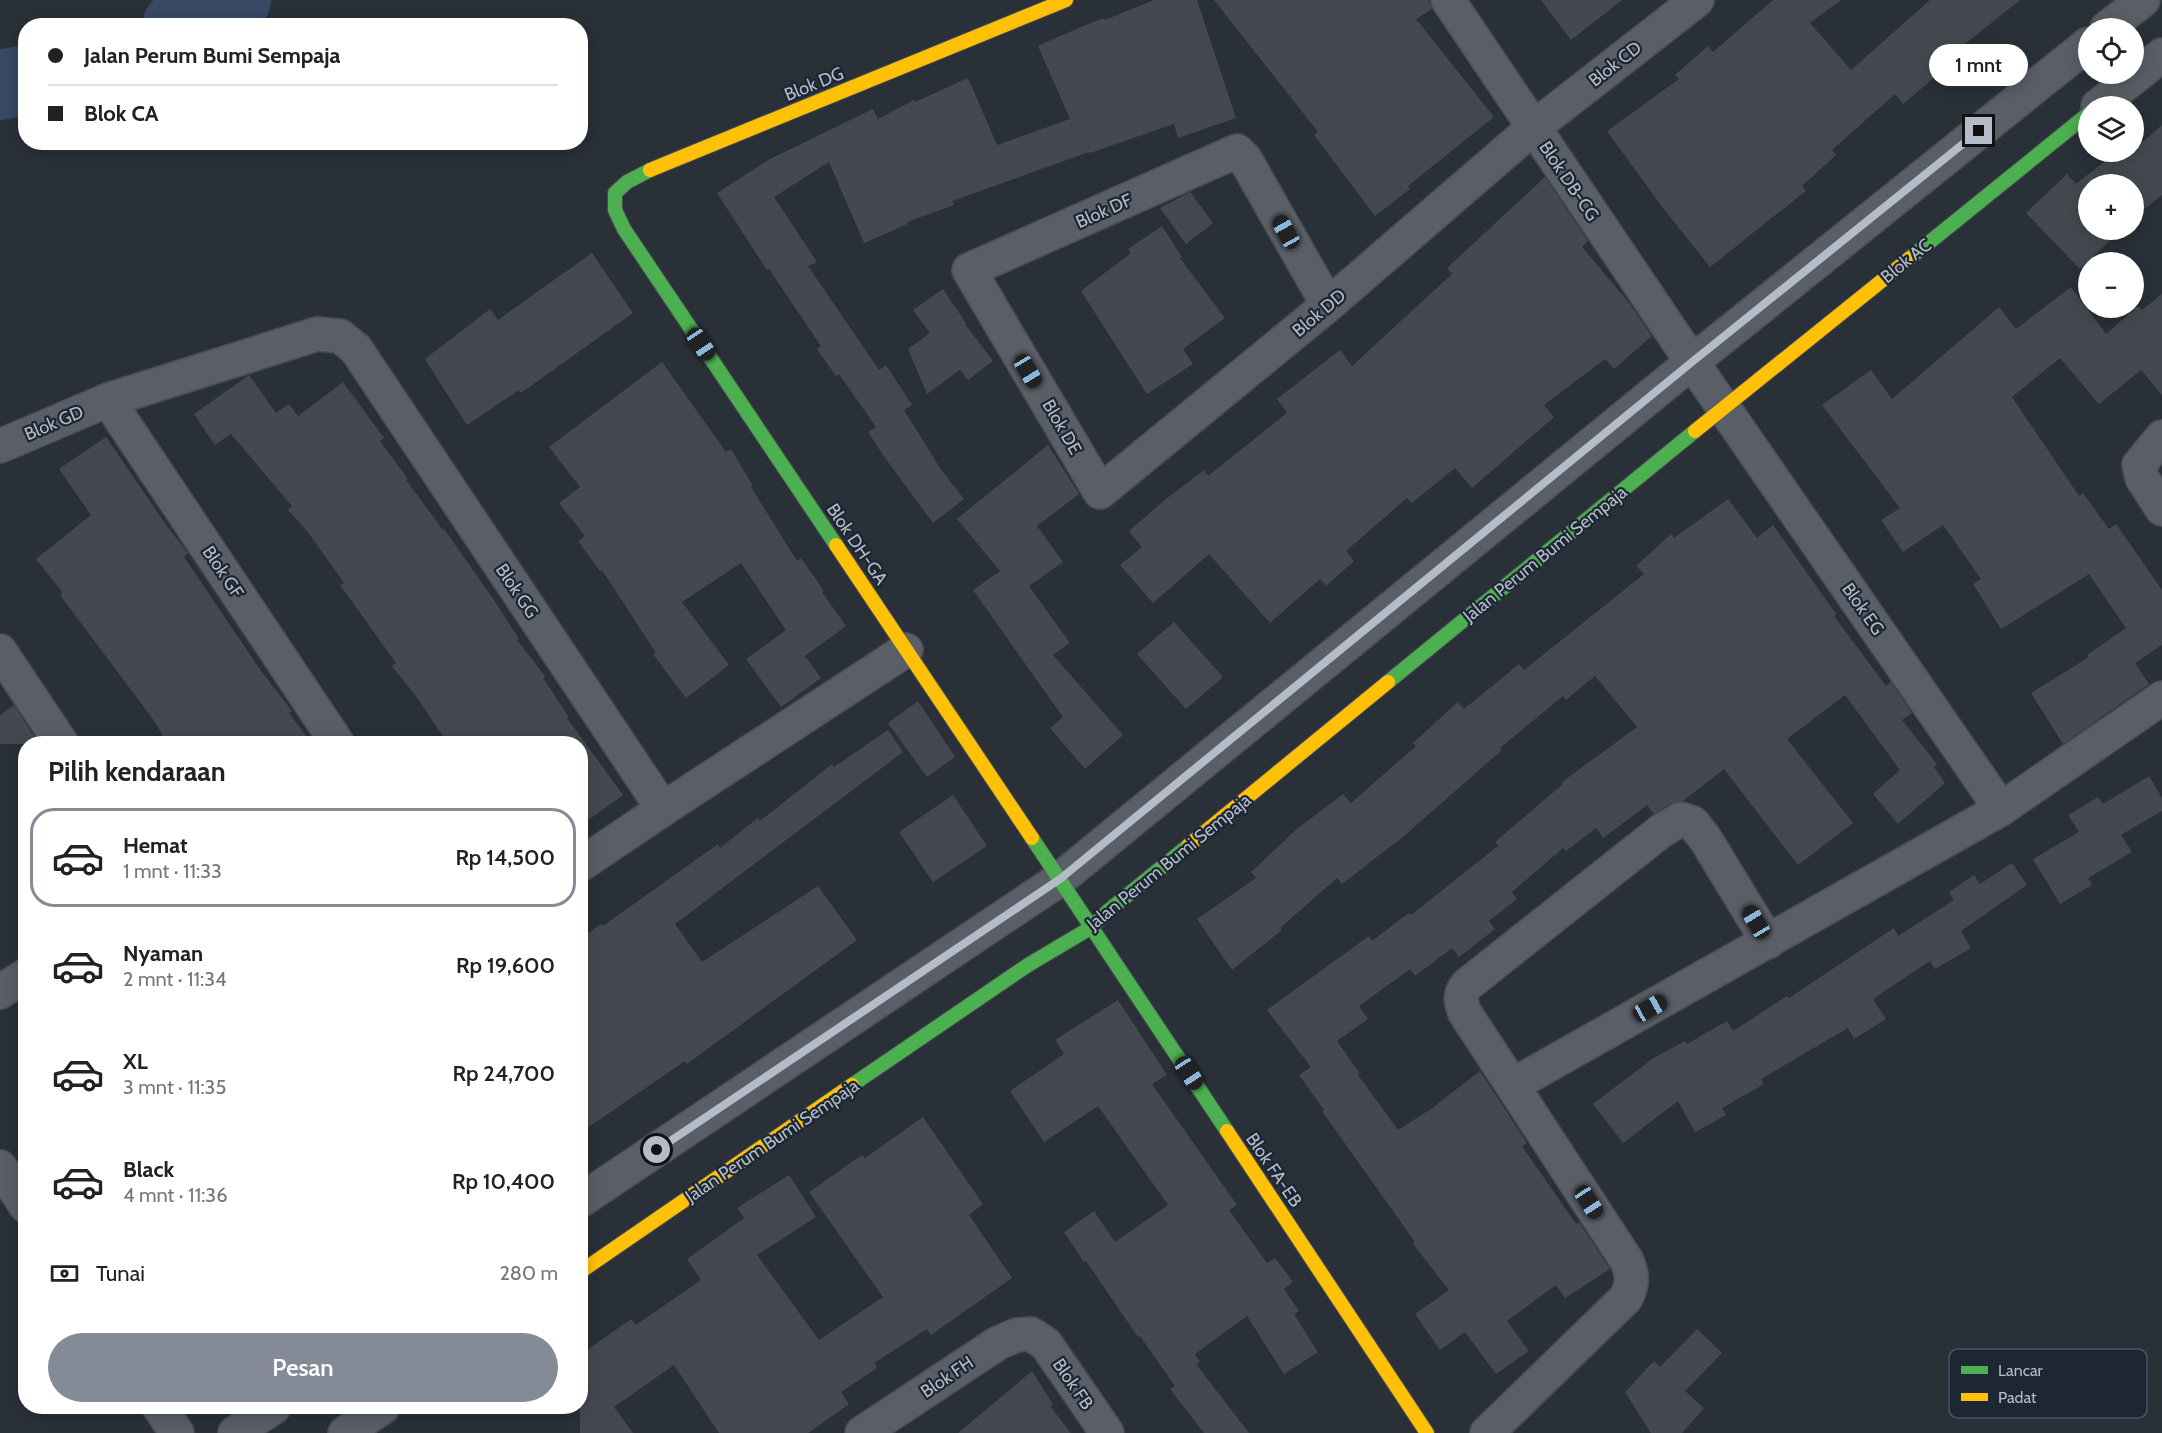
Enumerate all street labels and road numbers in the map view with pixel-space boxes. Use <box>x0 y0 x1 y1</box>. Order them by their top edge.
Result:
street label: Blok CD <box>1584 37 1646 91</box>
street label: Blok DG <box>781 62 847 106</box>
street label: Blok DB-CG <box>1534 137 1604 225</box>
street label: Blok DF <box>1072 189 1136 233</box>
street label: Blok AC <box>1876 234 1936 288</box>
street label: Blok DD <box>1288 284 1350 342</box>
street label: Blok DE <box>1038 396 1087 458</box>
street label: Blok GD <box>21 401 87 445</box>
street label: Jalan Perum Bumi Sempaja <box>1458 481 1632 628</box>
street label: Blok DH-GA <box>822 499 892 589</box>
street label: Blok GF <box>198 542 249 603</box>
street label: Blok GG <box>491 560 543 622</box>
street label: Blok EG <box>1837 579 1889 639</box>
street label: Jalan Perum Bumi Sempaja <box>1082 789 1256 936</box>
street label: Jalan Perum Bumi Sempaja <box>680 1074 863 1208</box>
street label: Blok FA-EB <box>1241 1129 1307 1211</box>
street label: Blok FH <box>916 1351 978 1403</box>
street label: Blok FB <box>1048 1354 1098 1414</box>

